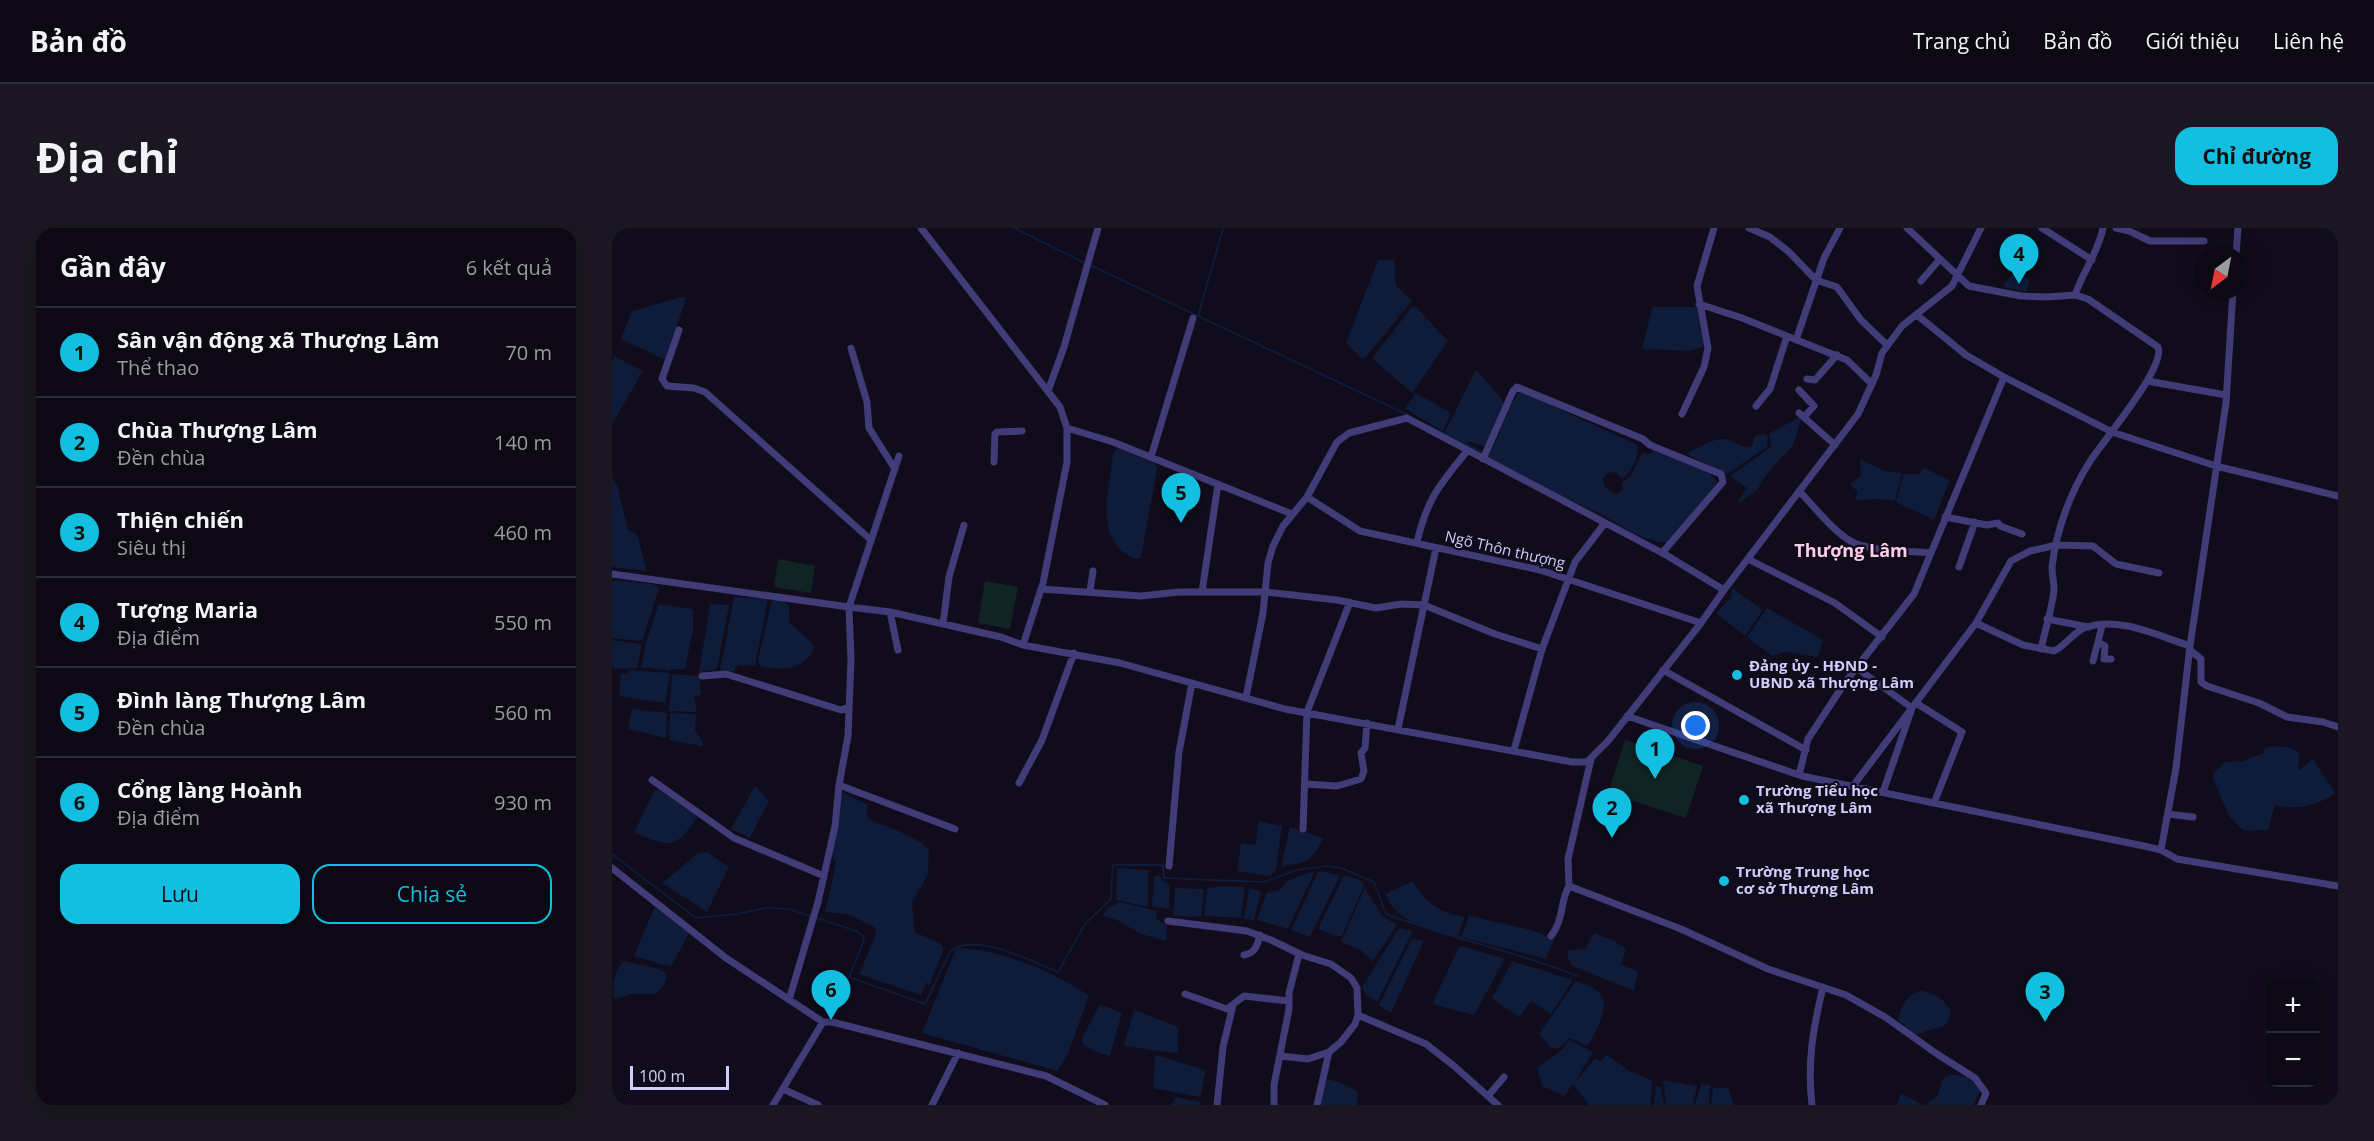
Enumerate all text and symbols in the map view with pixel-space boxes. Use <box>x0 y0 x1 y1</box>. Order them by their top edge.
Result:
text: Bản đồ <box>30 22 127 60</box>
text: Trang chủ <box>1913 27 2010 55</box>
text: Bản đồ <box>2043 27 2112 55</box>
text: Giới thiệu <box>2145 27 2240 55</box>
text: Liên hệ <box>2273 27 2344 55</box>
button: Chỉ đường <box>2175 127 2338 185</box>
text: Địa chỉ <box>36 128 178 185</box>
pin: 4 <box>2000 235 2038 284</box>
north arrow <box>2194 246 2248 300</box>
text: Gần đây <box>60 249 166 285</box>
text: 6 kết quả <box>466 254 552 281</box>
text: Sân vận động xã Thượng Lâm <box>117 324 440 354</box>
text: 1 <box>74 339 85 366</box>
text: 70 m <box>505 339 552 366</box>
text: Thể thao <box>117 354 199 381</box>
text: Chùa Thượng Lâm <box>117 414 318 444</box>
text: 2 <box>74 429 85 456</box>
text: 140 m <box>494 429 552 456</box>
text: Đền chùa <box>117 444 205 471</box>
pin: 5 <box>1162 474 1200 523</box>
text: Thiện chiến <box>117 504 244 534</box>
text: 3 <box>74 519 85 546</box>
text: 460 m <box>494 519 552 546</box>
street label: Ngõ Thôn thượng <box>1443 525 1567 573</box>
text: Siêu thị <box>117 534 186 561</box>
district label: Thượng Lâm <box>1794 538 1908 562</box>
text: Tượng Maria <box>117 594 258 624</box>
text: 4 <box>74 609 85 636</box>
text: 550 m <box>494 609 552 636</box>
text: Địa điểm <box>117 624 200 651</box>
place label: Đảng ủy - HĐND - UBND xã Thượng Lâm <box>1749 655 1914 692</box>
marker: Đảng ủy - HĐND - UBND xã Thượng Lâm <box>1730 668 1744 682</box>
text: Đình làng Thượng Lâm <box>117 684 366 714</box>
text: 5 <box>74 699 85 726</box>
text: 560 m <box>494 699 552 726</box>
your location <box>1681 711 1710 740</box>
text: Đền chùa <box>117 714 205 741</box>
pin: 1 <box>1636 730 1674 779</box>
text: Cổng làng Hoành <box>117 774 303 804</box>
place label: Trường Tiểu học xã Thượng Lâm <box>1756 780 1878 817</box>
pin: 2 <box>1592 788 1632 838</box>
text: 6 <box>74 789 85 816</box>
text: 930 m <box>494 789 552 816</box>
marker: Trường Tiểu học xã Thượng Lâm <box>1737 793 1751 807</box>
text: Địa điểm <box>117 804 200 831</box>
place label: Trường Trung học cơ sở Thượng Lâm <box>1736 861 1874 898</box>
button: Lưu <box>60 864 300 924</box>
button: Chia sẻ <box>312 864 552 924</box>
marker: Trường Trung học cơ sở Thượng Lâm <box>1717 874 1731 888</box>
pin: 6 <box>812 970 850 1020</box>
pin: 3 <box>2026 972 2064 1022</box>
map controls <box>2266 979 2320 1087</box>
button: + <box>2266 979 2320 1033</box>
button: − <box>2266 1033 2320 1087</box>
scale bar <box>630 1063 729 1090</box>
text: 100 m <box>639 1065 685 1087</box>

